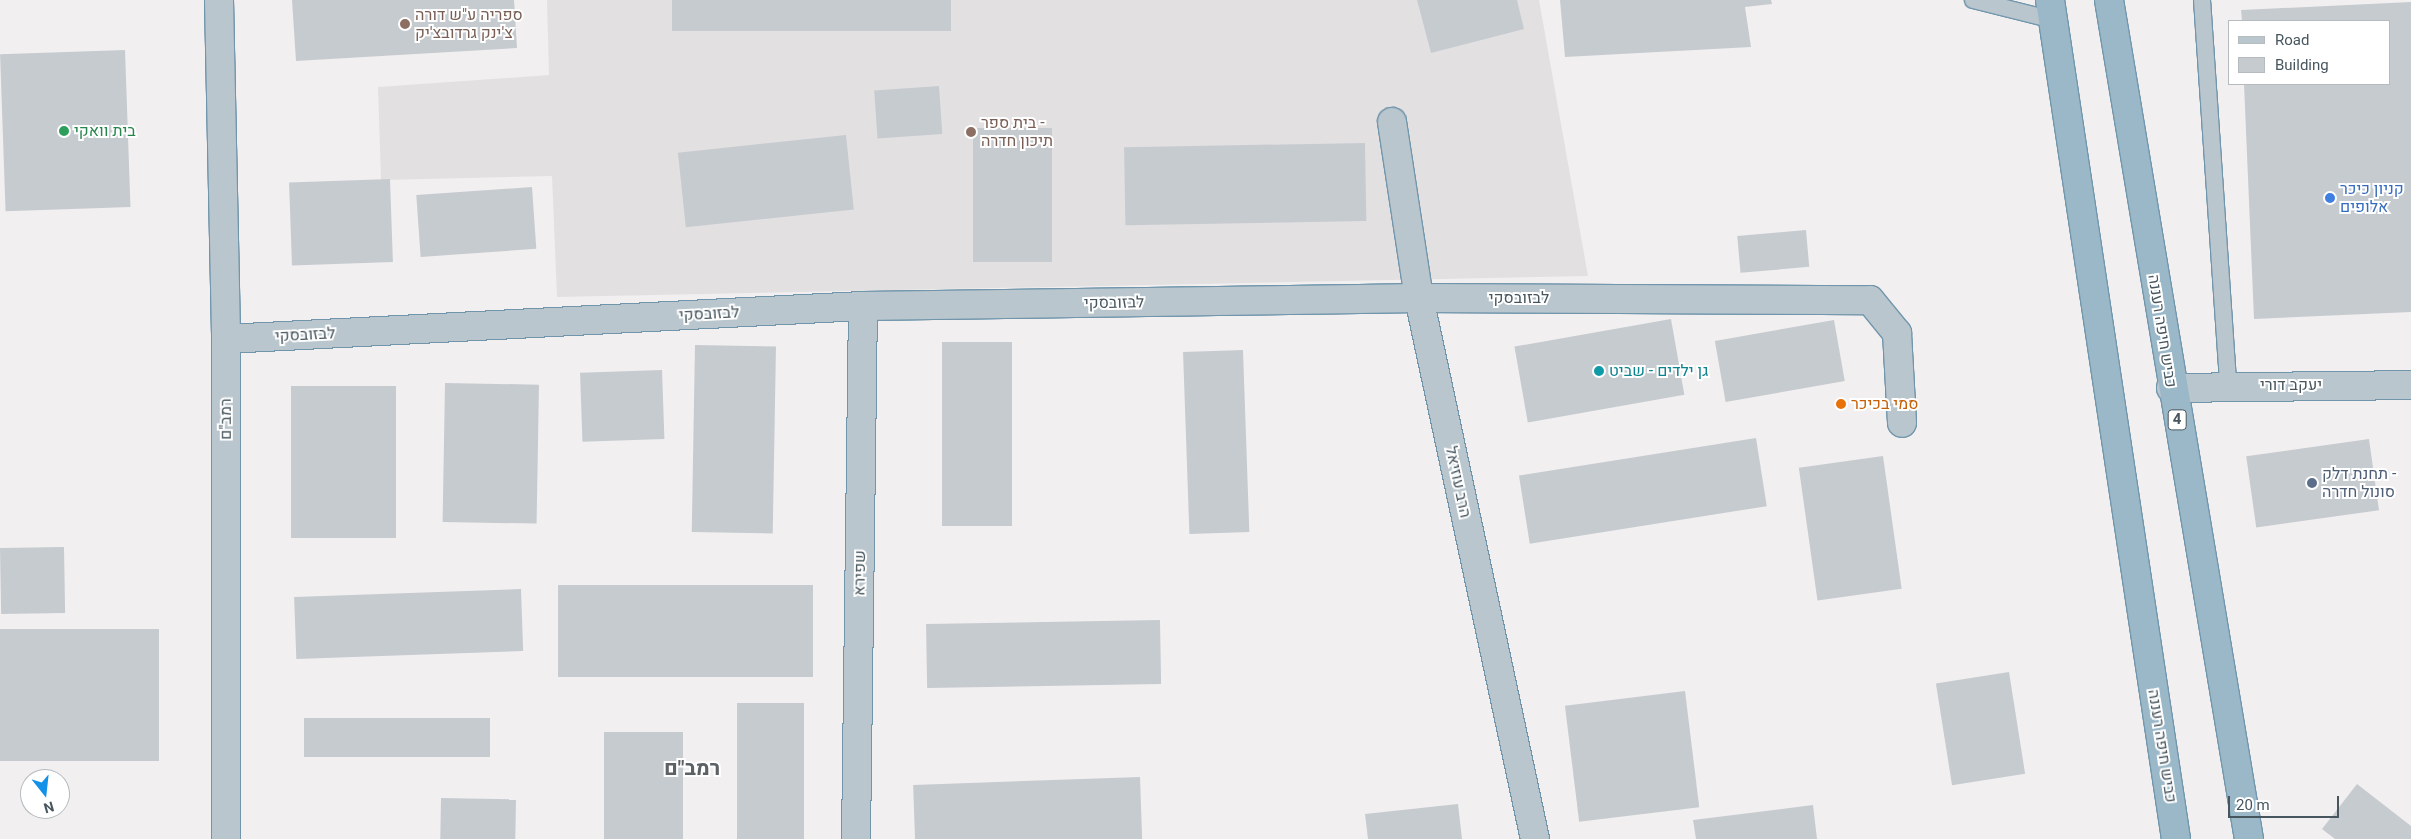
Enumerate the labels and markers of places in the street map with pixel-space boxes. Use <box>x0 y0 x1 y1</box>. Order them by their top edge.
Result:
place label: ספריה ע"ש דורה צ'ינק גרדובצ'יק <box>415 5 523 43</box>
marker: ספריה ע"ש דורה צ'ינק גרדובצ'יק <box>399 18 411 30</box>
place label: בית ספר - תיכון חדרה <box>981 113 1053 151</box>
place label: בית וואקי <box>74 121 136 141</box>
marker: בית וואקי <box>58 125 70 137</box>
marker: בית ספר - תיכון חדרה <box>965 126 977 138</box>
place label: קניון כיכר אלופים <box>2340 179 2404 217</box>
marker: קניון כיכר אלופים <box>2324 192 2336 204</box>
place label: גן ילדים - שביט <box>1609 361 1708 381</box>
marker: גן ילדים - שביט <box>1593 365 1605 377</box>
place label: סמי בכיכר <box>1851 394 1918 414</box>
marker: סמי בכיכר <box>1835 398 1847 410</box>
place label: תחנת דלק - סונול חדרה <box>2322 464 2396 502</box>
marker: תחנת דלק - סונול חדרה <box>2306 477 2318 489</box>

